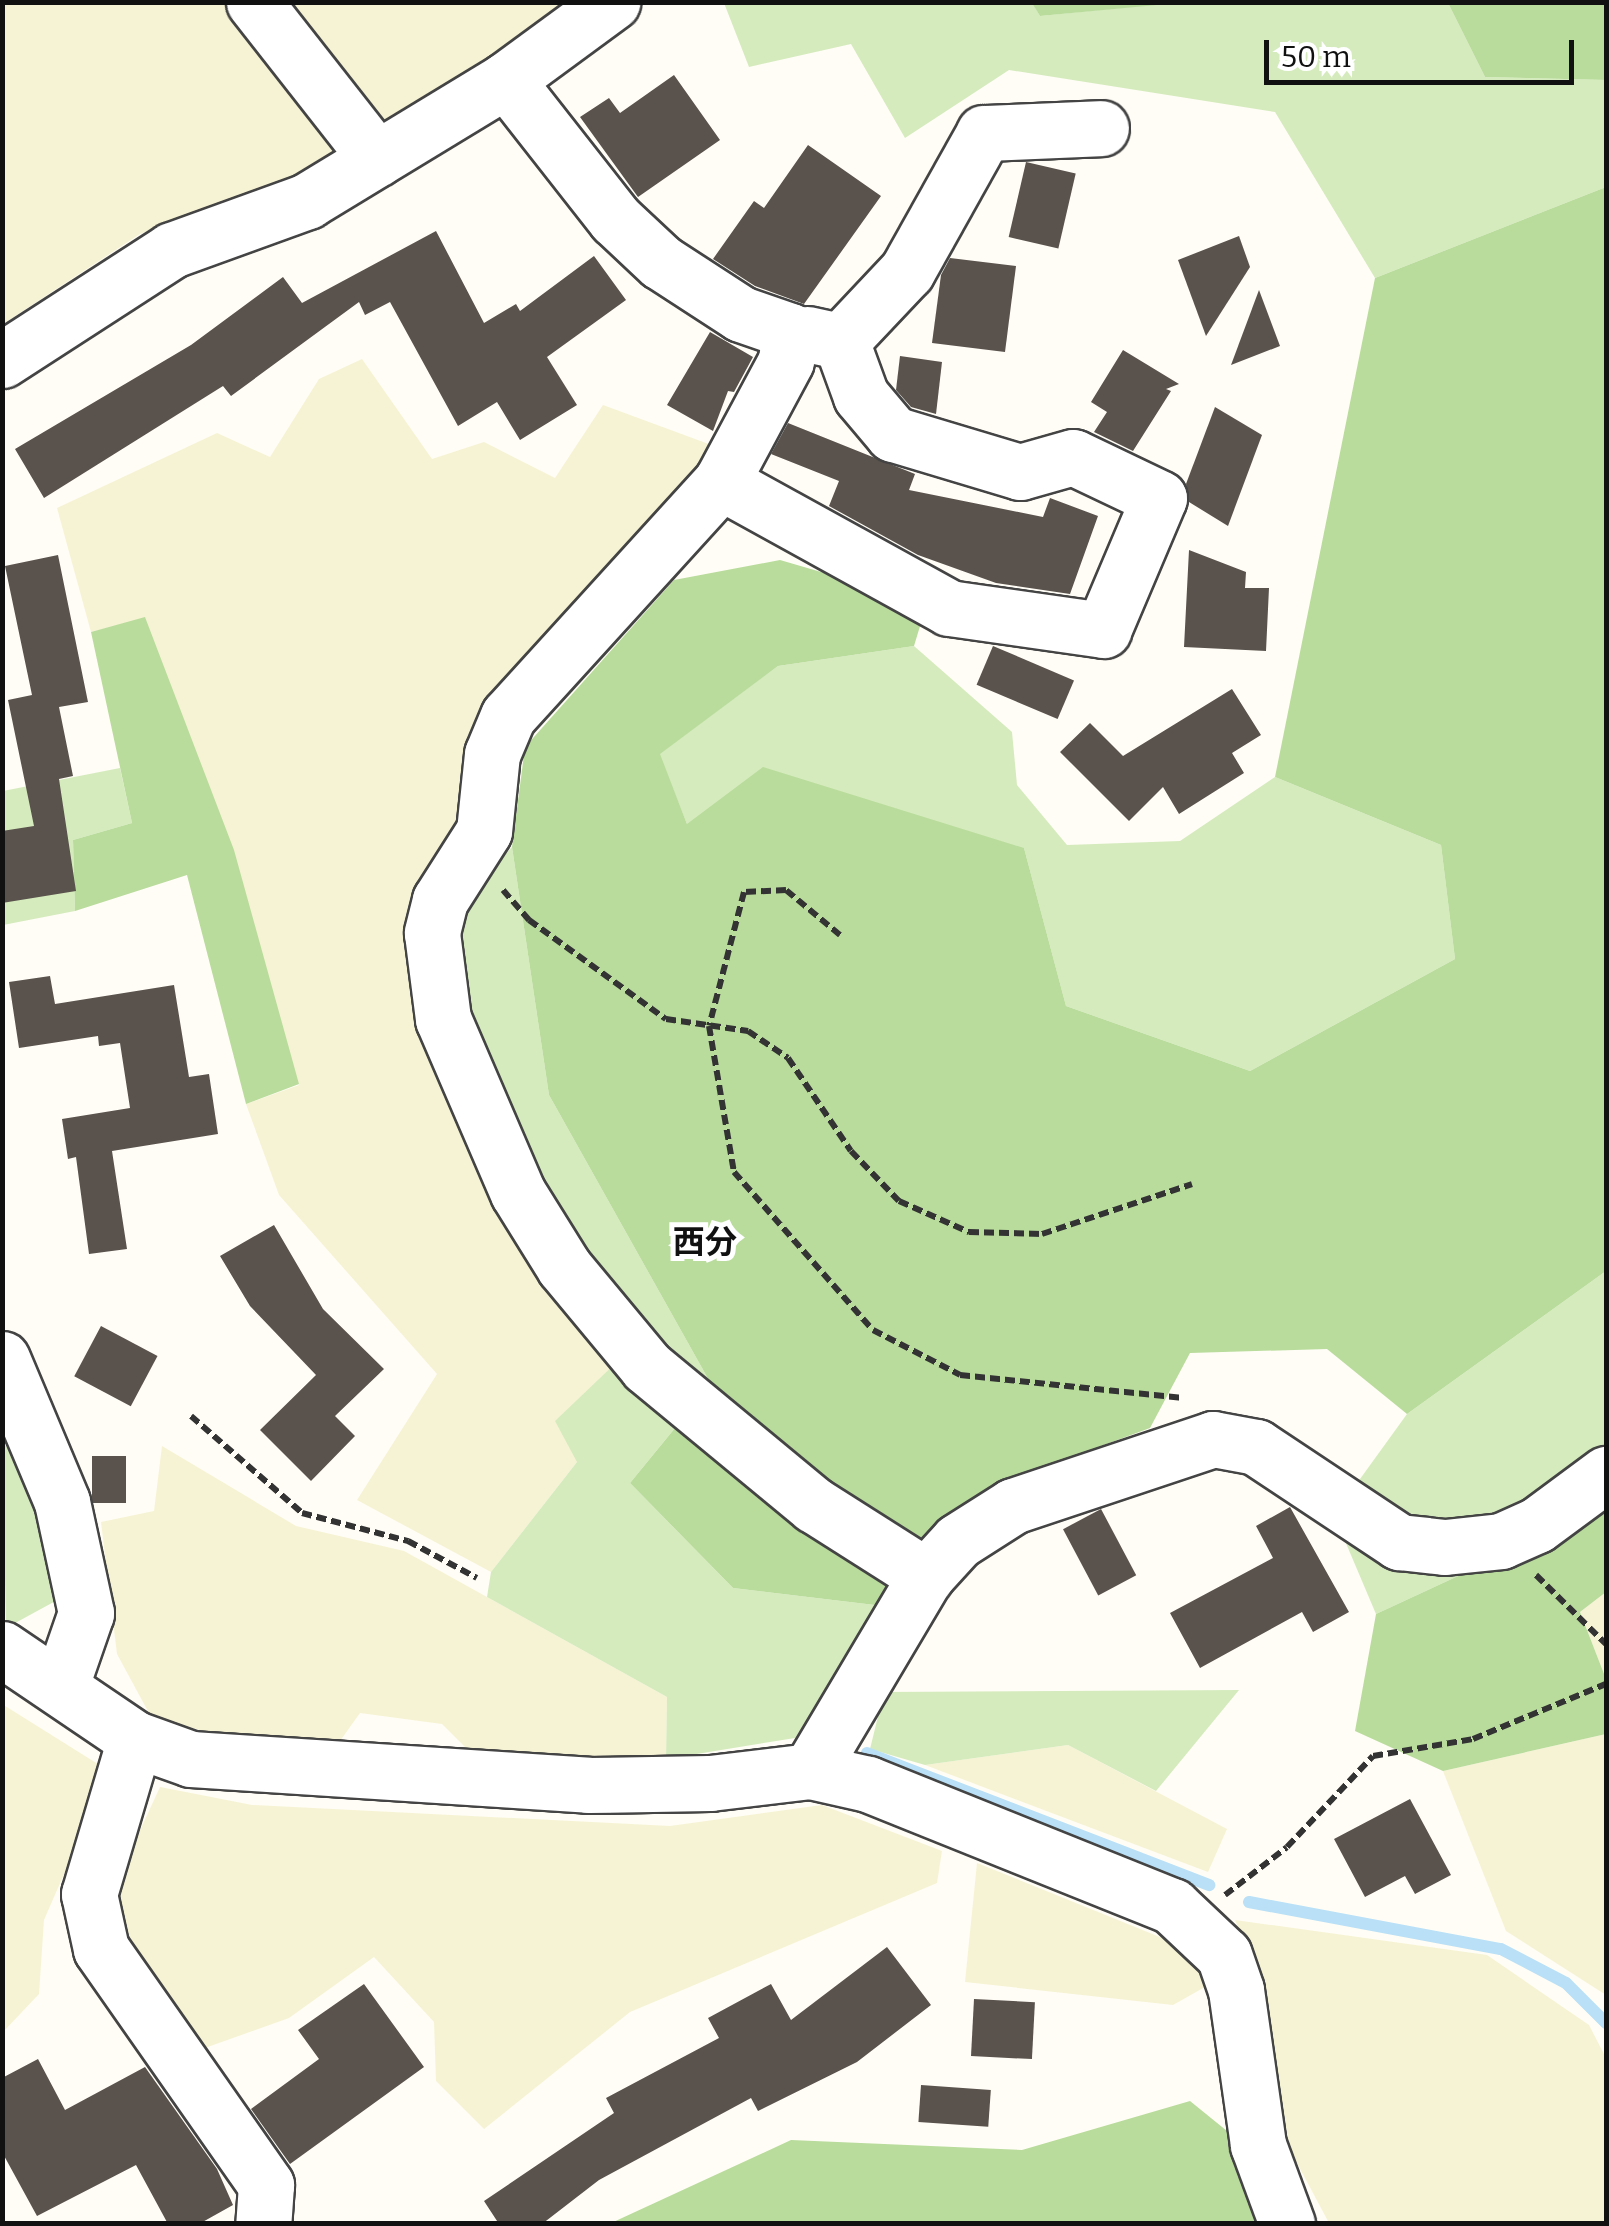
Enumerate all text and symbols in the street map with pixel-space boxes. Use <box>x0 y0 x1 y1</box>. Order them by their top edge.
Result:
scale bar <box>1269 20 1579 82</box>
text: 50 m <box>1281 39 1351 75</box>
district label: 西分 <box>673 1223 737 1261</box>

